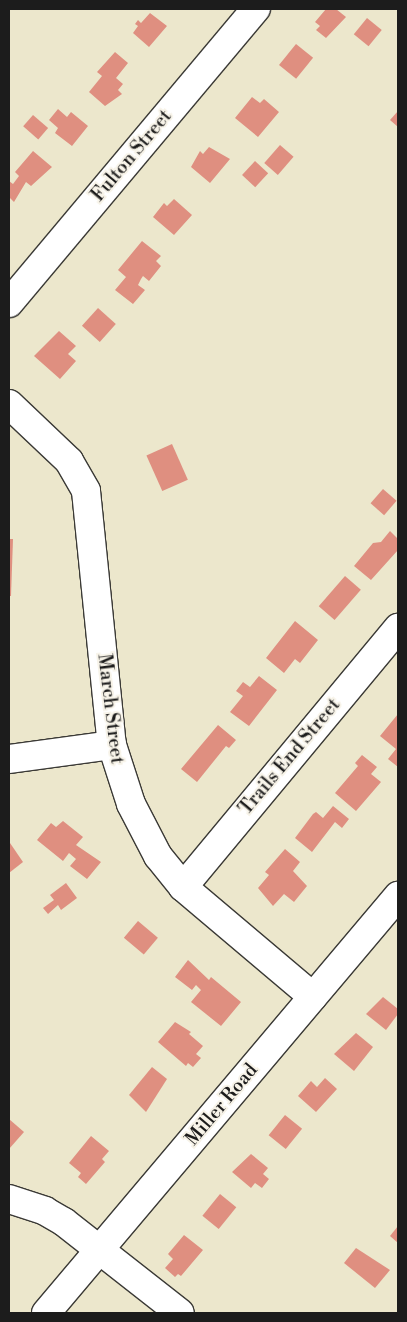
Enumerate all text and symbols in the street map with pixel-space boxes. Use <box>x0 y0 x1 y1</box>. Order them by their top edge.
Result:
street label: Fulton Street <box>87 105 177 207</box>
street label: March Street <box>92 653 128 765</box>
street label: Trails End Street <box>235 694 345 820</box>
street label: Miller Road <box>181 1059 263 1151</box>

